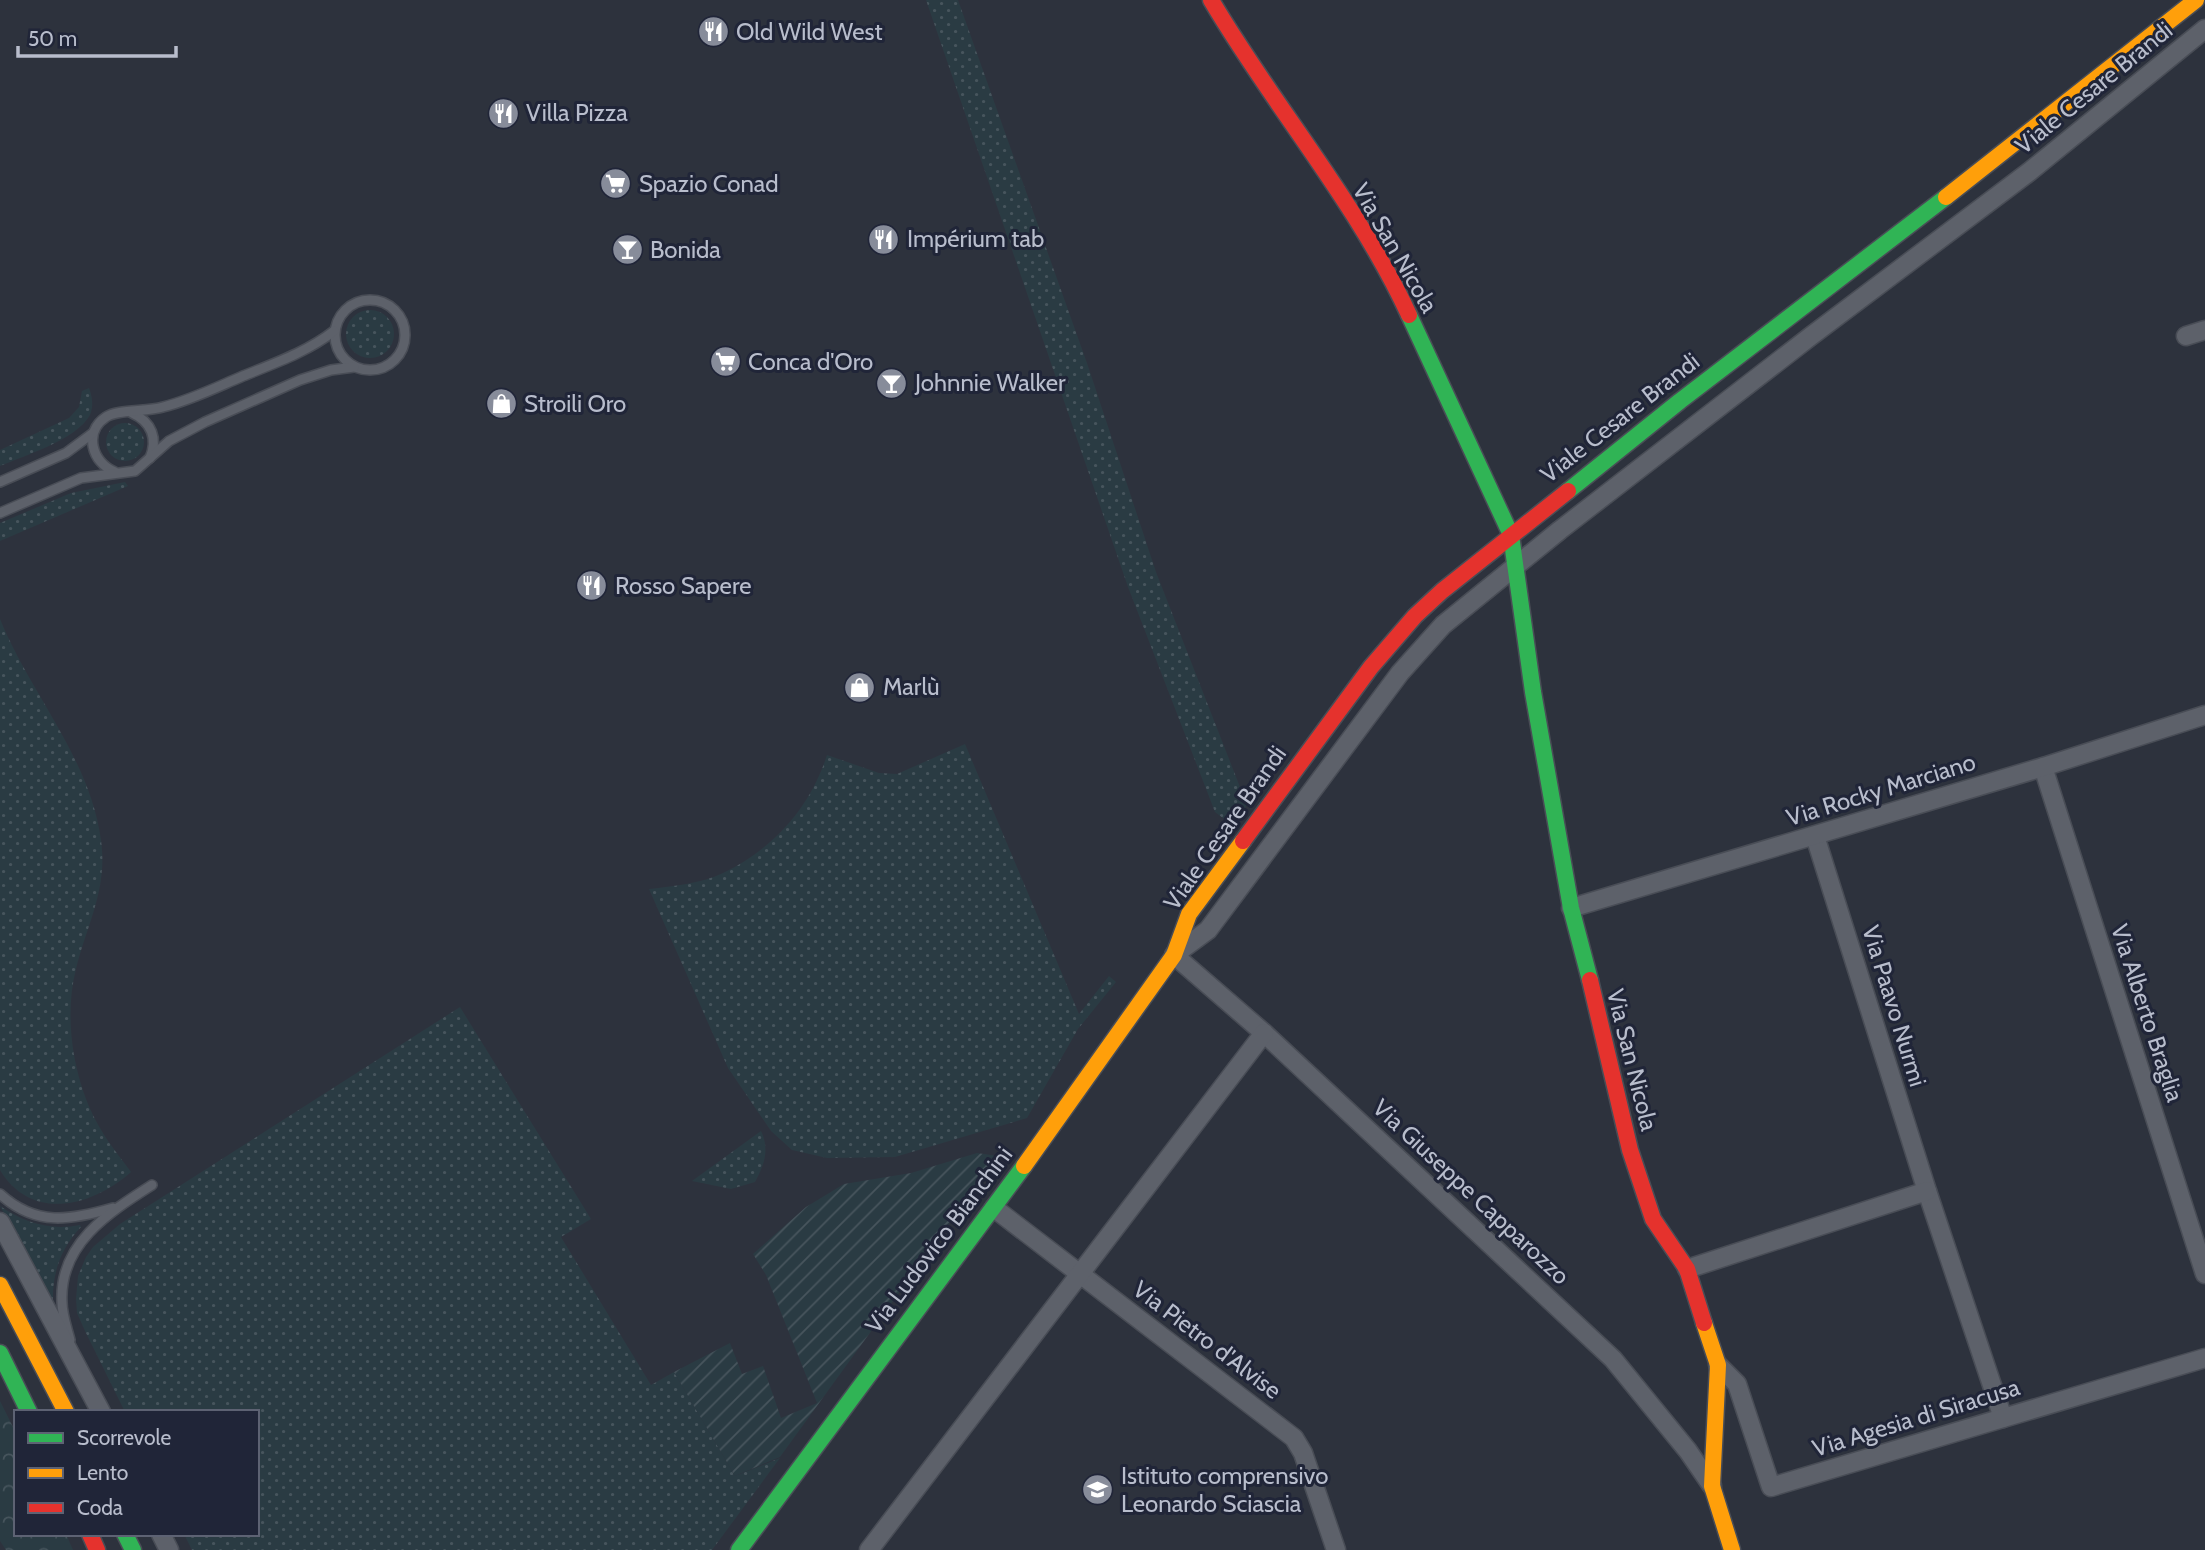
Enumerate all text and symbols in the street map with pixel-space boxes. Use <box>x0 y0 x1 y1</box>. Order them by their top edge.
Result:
scale bar <box>18 14 175 58</box>
restaurant icon: Old Wild West <box>696 15 730 49</box>
street label: Viale Cesare Brandi <box>2009 15 2178 160</box>
place label: Old Wild West <box>736 17 883 46</box>
text: 50 m <box>28 26 77 51</box>
restaurant icon: Villa Pizza <box>486 96 520 130</box>
place label: Villa Pizza <box>526 98 628 127</box>
supermarket icon: Spazio Conad <box>599 167 633 201</box>
place label: Spazio Conad <box>639 169 779 198</box>
street label: Via San Nicola <box>1347 178 1444 318</box>
restaurant icon: Impérium tab <box>867 222 901 256</box>
place label: Impérium tab <box>907 224 1044 253</box>
bar icon: Bonida <box>610 233 644 267</box>
place label: Bonida <box>650 235 721 264</box>
supermarket icon: Conca d'Oro <box>708 345 742 379</box>
place label: Conca d'Oro <box>748 347 873 376</box>
street label: Viale Cesare Brandi <box>1534 347 1705 489</box>
bar icon: Johnnie Walker <box>875 366 909 400</box>
place label: Johnnie Walker <box>914 368 1066 397</box>
shop icon: Stroili Oro <box>484 387 518 421</box>
place label: Stroili Oro <box>524 389 626 418</box>
restaurant icon: Rosso Sapere <box>575 569 609 603</box>
place label: Rosso Sapere <box>615 571 751 600</box>
shop icon: Marlù <box>843 670 877 704</box>
place label: Marlù <box>883 672 940 701</box>
street label: Viale Cesare Brandi <box>1157 740 1292 915</box>
street label: Via Rocky Marciano <box>1783 747 1979 832</box>
street label: Via Alberto Braglia <box>2105 920 2190 1106</box>
street label: Via Paavo Nurmi <box>1856 922 1933 1090</box>
street label: Via San Nicola <box>1601 986 1664 1134</box>
street label: Via Giuseppe Capparozzo <box>1367 1093 1576 1290</box>
street label: Via Ludovico Bianchini <box>859 1141 1018 1339</box>
street label: Via Pietro d'Alvise <box>1127 1274 1287 1405</box>
street label: Via Agesia di Siracusa <box>1809 1372 2023 1463</box>
legend <box>14 1410 259 1536</box>
text: Scorrevole <box>77 1425 171 1450</box>
text: Lento <box>77 1460 128 1485</box>
place label: Istituto comprensivo Leonardo Sciascia <box>1121 1461 1328 1518</box>
school or university icon: Istituto comprensivo Leonardo Sciascia <box>1081 1473 1115 1507</box>
text: Coda <box>77 1495 123 1520</box>

